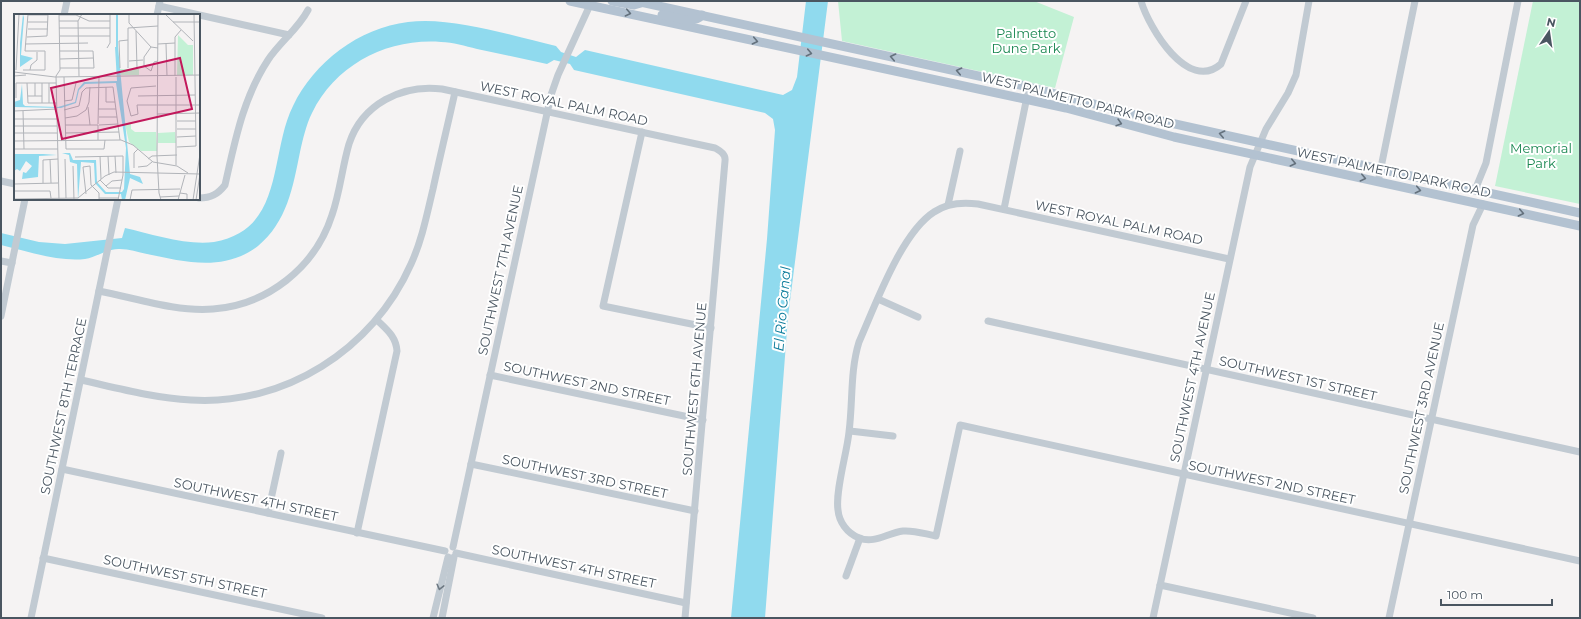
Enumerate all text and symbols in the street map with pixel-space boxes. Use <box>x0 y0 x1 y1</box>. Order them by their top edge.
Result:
one-way arrow <box>625 9 631 17</box>
north arrow <box>1529 12 1569 52</box>
inset map <box>14 14 200 200</box>
text: N <box>1545 14 1557 30</box>
park label: Palmetto Dune Park <box>991 25 1061 56</box>
one-way arrow <box>752 37 758 45</box>
one-way arrow <box>805 48 812 56</box>
one-way arrow <box>890 53 896 61</box>
one-way arrow <box>956 68 963 76</box>
street label: WEST PALMETTO PARK ROAD <box>980 68 1176 132</box>
street label: WEST ROYAL PALM ROAD <box>478 77 650 129</box>
one-way arrow <box>1115 118 1122 127</box>
one-way arrow <box>1219 131 1225 139</box>
park label: Memorial Park <box>1510 140 1572 171</box>
street label: WEST PALMETTO PARK ROAD <box>1295 144 1493 200</box>
one-way arrow <box>1290 158 1296 166</box>
one-way arrow <box>1360 174 1366 182</box>
street label: SOUTHWEST 7TH AVENUE <box>474 183 526 357</box>
one-way arrow <box>1415 186 1421 194</box>
street label: WEST ROYAL PALM ROAD <box>1033 196 1205 248</box>
one-way arrow <box>1518 208 1524 216</box>
water label: El Rio Canal <box>769 266 795 352</box>
street label: SOUTHWEST 4TH AVENUE <box>1166 290 1218 464</box>
street label: SOUTHWEST 6TH AVENUE <box>678 302 710 476</box>
street label: SOUTHWEST 8TH TERRACE <box>36 316 90 496</box>
street label: SOUTHWEST 3RD AVENUE <box>1395 321 1447 495</box>
street label: SOUTHWEST 1ST STREET <box>1217 352 1379 404</box>
street label: SOUTHWEST 2ND STREET <box>502 357 672 409</box>
street label: SOUTHWEST 3RD STREET <box>501 451 670 502</box>
street label: SOUTHWEST 2ND STREET <box>1187 456 1357 508</box>
street label: SOUTHWEST 4TH STREET <box>172 474 340 524</box>
street label: SOUTHWEST 4TH STREET <box>490 541 658 591</box>
street label: SOUTHWEST 5TH STREET <box>102 551 269 601</box>
scale bar <box>1441 581 1552 607</box>
one-way arrow <box>436 584 445 591</box>
text: 100 m <box>1447 587 1483 602</box>

